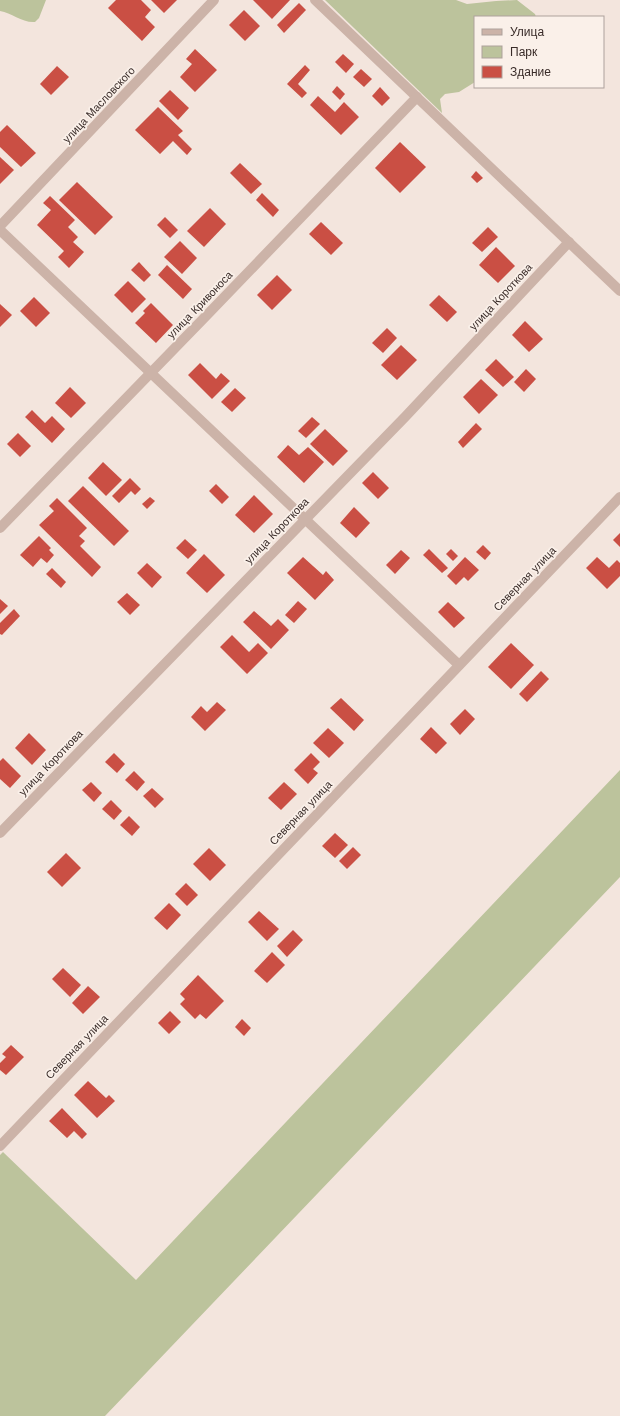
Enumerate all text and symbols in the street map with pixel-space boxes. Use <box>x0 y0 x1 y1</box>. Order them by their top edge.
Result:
legend <box>474 16 604 88</box>
text: Улица <box>510 25 544 39</box>
text: Парк <box>510 45 538 59</box>
street label: улица Масловского <box>60 64 138 146</box>
text: Здание <box>510 65 551 79</box>
street label: улица Короткова <box>467 260 536 333</box>
street label: улица Кривоноса <box>165 268 236 341</box>
street label: улица Короткова <box>242 495 312 567</box>
street label: Северная улица <box>491 544 560 614</box>
street label: улица Короткова <box>16 727 86 799</box>
street label: Северная улица <box>267 778 336 848</box>
street label: Северная улица <box>43 1012 112 1082</box>

